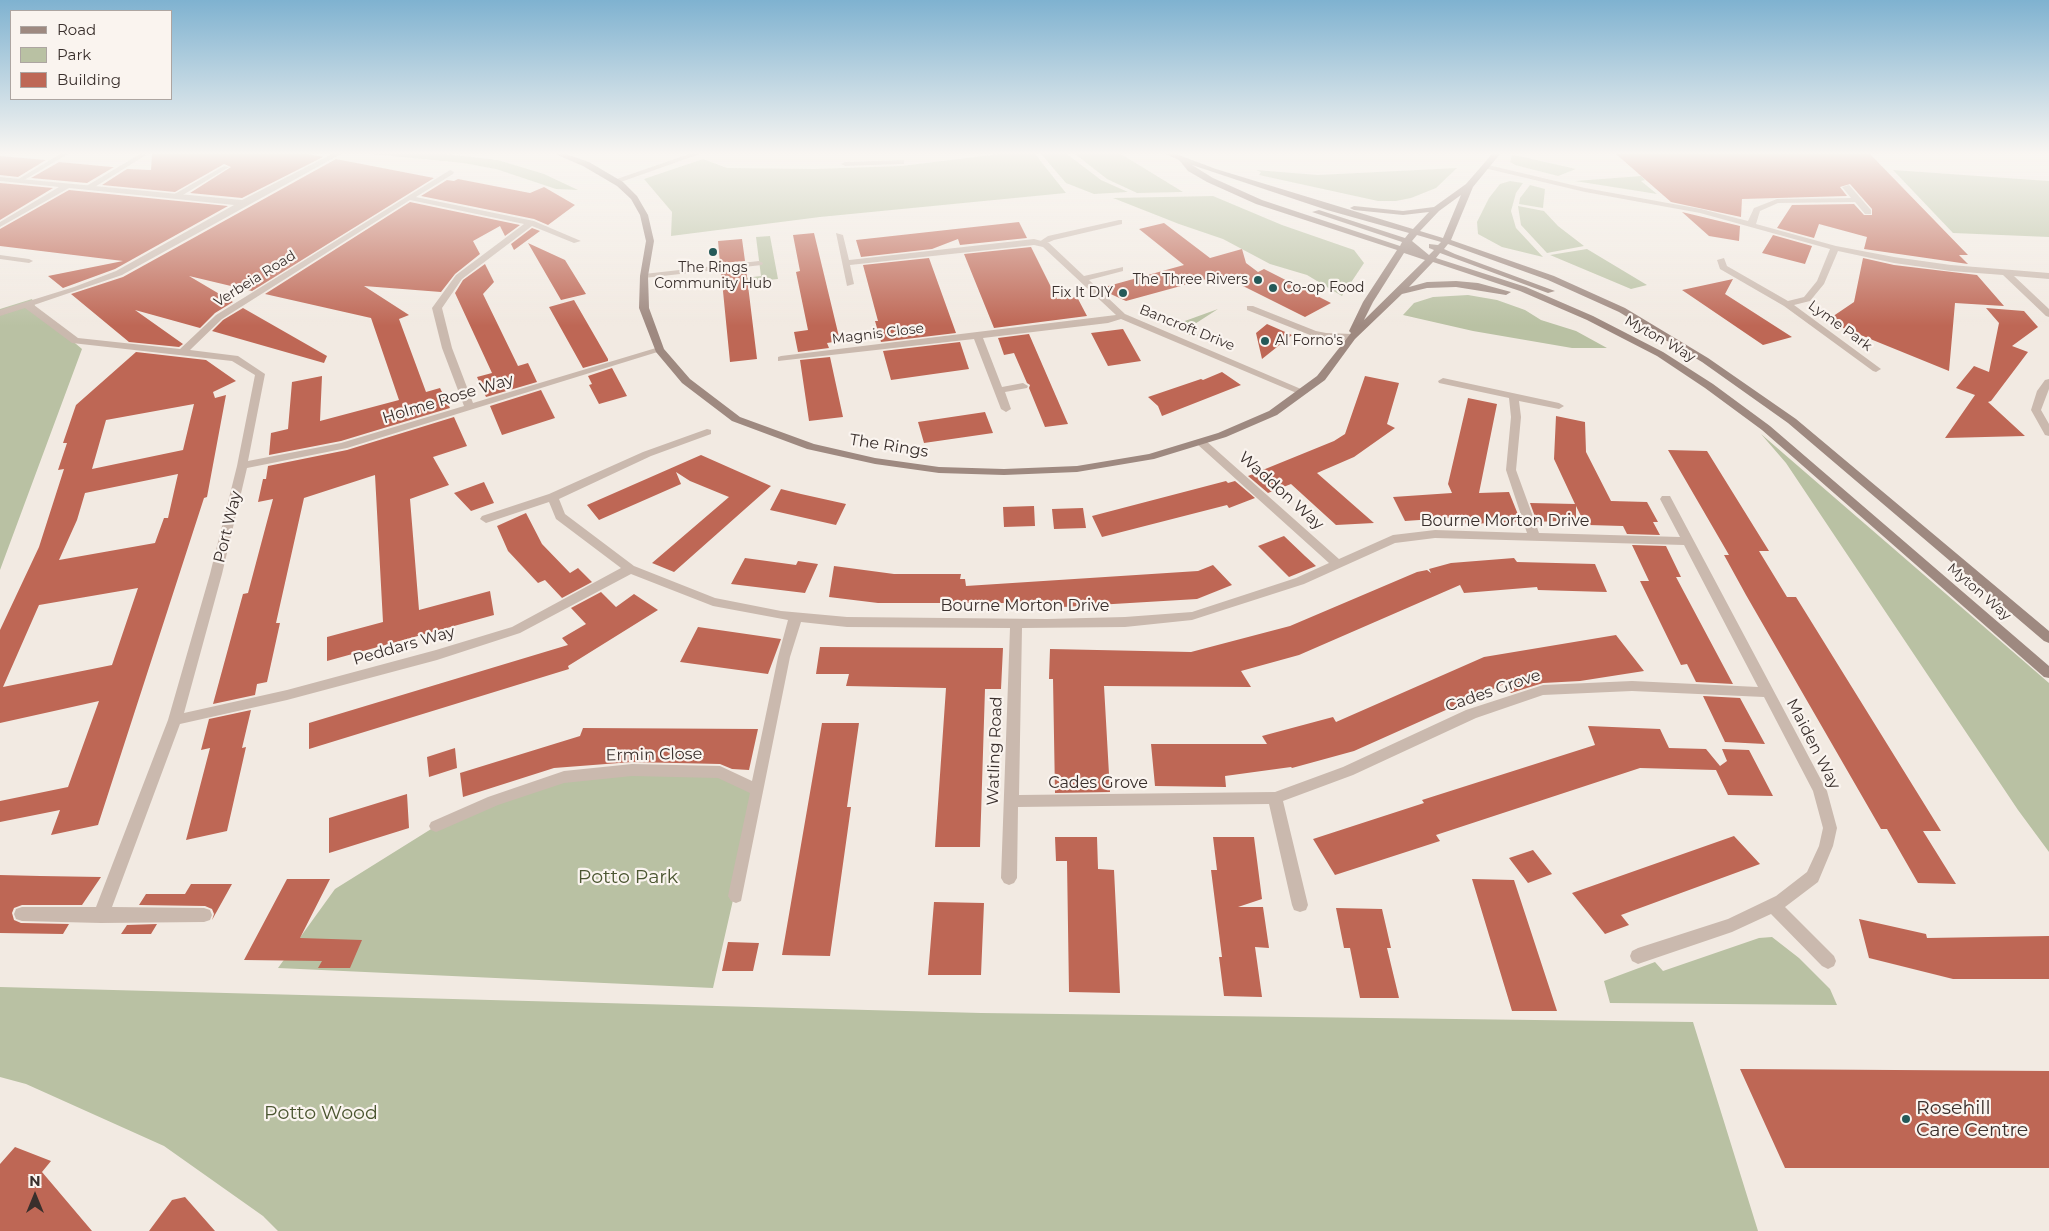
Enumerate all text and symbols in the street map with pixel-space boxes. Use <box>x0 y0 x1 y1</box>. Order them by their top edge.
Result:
legend <box>10 10 172 100</box>
text: Road <box>57 20 96 39</box>
text: Park <box>57 45 91 64</box>
text: Building <box>57 70 121 89</box>
marker: The Rings Community Hub <box>707 246 719 258</box>
street label: Verbeia Road <box>211 247 299 311</box>
place label: The Rings Community Hub <box>654 260 772 292</box>
place label: The Three Rivers <box>1133 272 1248 288</box>
marker: The Three Rivers <box>1252 274 1264 286</box>
place label: Co-op Food <box>1283 280 1365 296</box>
marker: Co-op Food <box>1267 282 1279 294</box>
place label: Fix It DIY <box>1051 285 1113 301</box>
marker: Fix It DIY <box>1117 287 1129 299</box>
street label: Lyme Park <box>1805 297 1875 355</box>
street label: Bancroft Drive <box>1137 301 1237 355</box>
street label: Myton Way <box>1622 312 1698 366</box>
street label: Magnis Close <box>831 320 925 348</box>
place label: Al Forno's <box>1275 333 1343 349</box>
marker: Al Forno's <box>1259 335 1271 347</box>
street label: Holme Rose Way <box>380 370 516 428</box>
street label: The Rings <box>848 430 930 462</box>
street label: Waddon Way <box>1235 448 1327 534</box>
street label: Port Way <box>210 489 246 565</box>
street label: Bourne Morton Drive <box>1421 511 1589 531</box>
street label: Myton Way <box>1944 560 2014 624</box>
street label: Bourne Morton Drive <box>941 596 1109 616</box>
street label: Peddars Way <box>351 622 457 670</box>
street label: Cades Grove <box>1443 666 1543 716</box>
street label: Maiden Way <box>1782 695 1844 793</box>
street label: Watling Road <box>983 696 1007 806</box>
street label: Ermin Close <box>606 745 702 765</box>
street label: Cades Grove <box>1048 773 1148 793</box>
park label: Potto Park <box>578 866 678 888</box>
place label: Rosehill Care Centre <box>1916 1097 2028 1141</box>
park label: Potto Wood <box>264 1102 378 1124</box>
marker: Rosehill Care Centre <box>1900 1113 1912 1125</box>
north arrow <box>10 1171 60 1221</box>
text: N <box>29 1172 41 1190</box>

